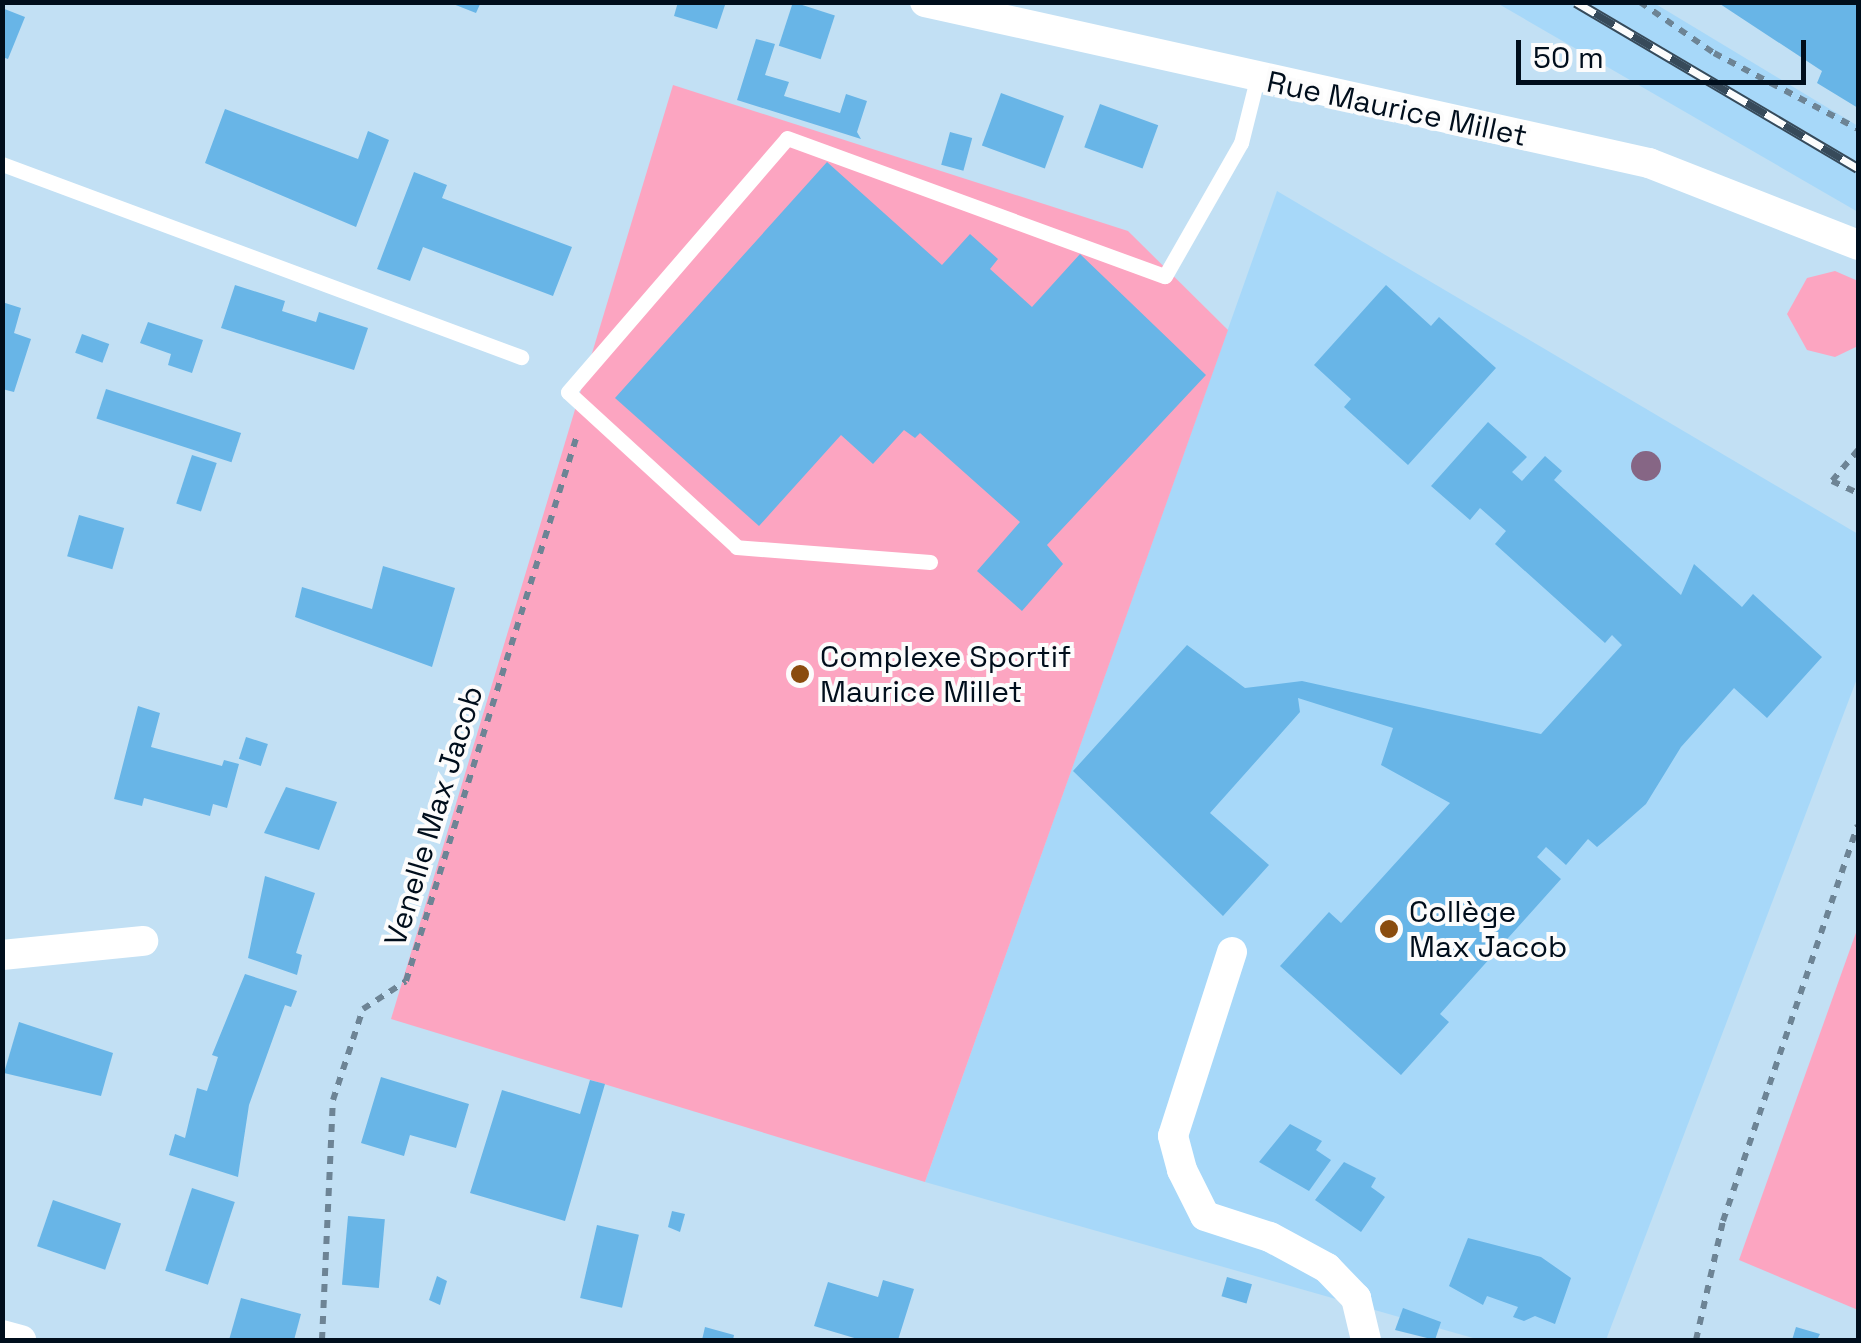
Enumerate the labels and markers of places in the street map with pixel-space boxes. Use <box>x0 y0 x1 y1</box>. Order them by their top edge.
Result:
place label: Complexe Sportif Maurice Millet <box>820 639 1071 710</box>
marker: Complexe Sportif Maurice Millet <box>789 663 811 685</box>
place label: Collège Max Jacob <box>1409 894 1567 964</box>
marker: Collège Max Jacob <box>1378 918 1400 940</box>

